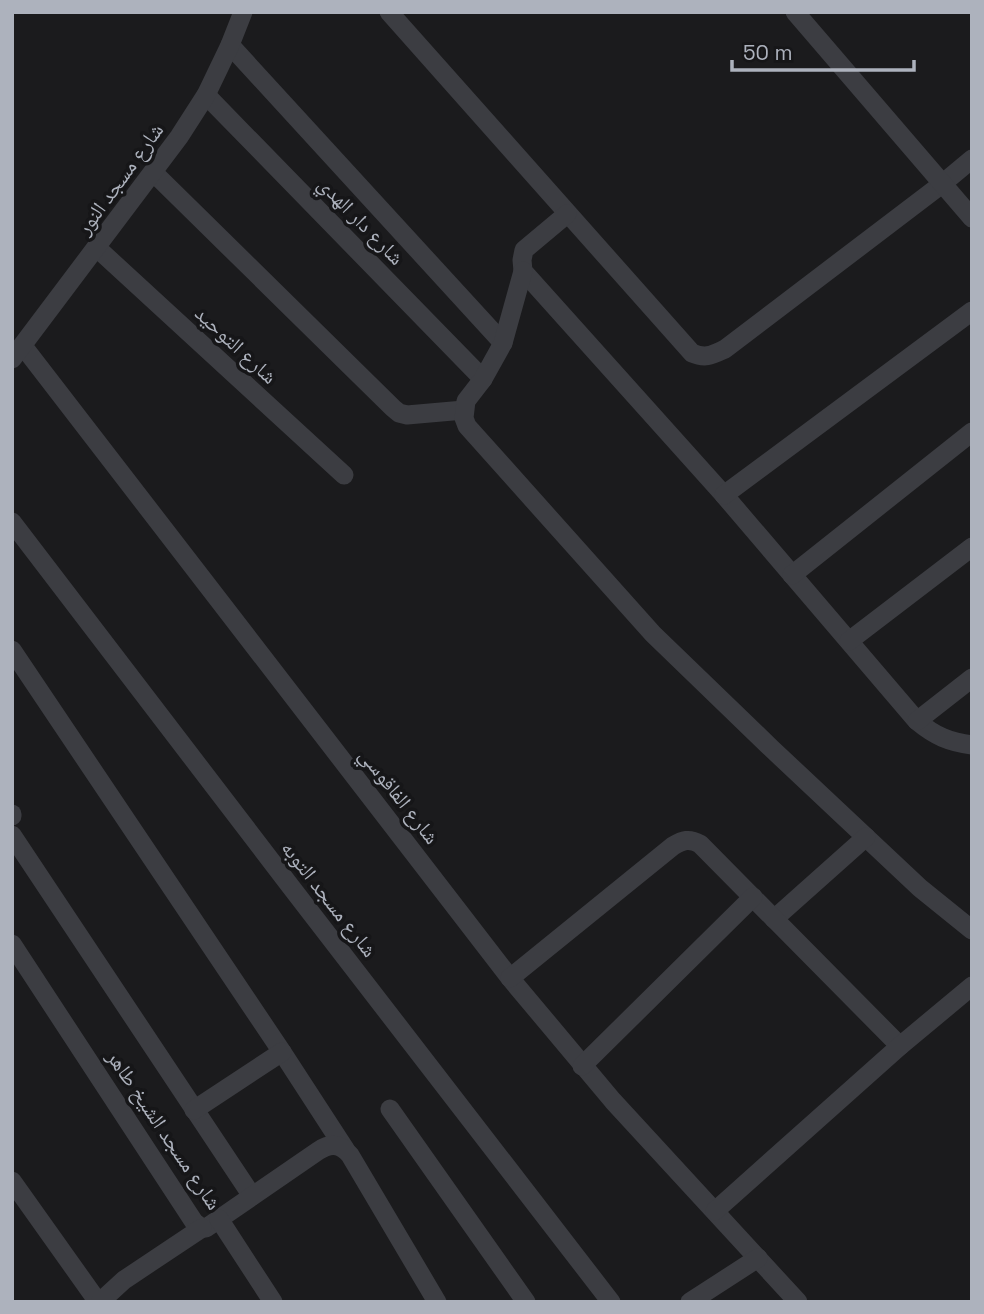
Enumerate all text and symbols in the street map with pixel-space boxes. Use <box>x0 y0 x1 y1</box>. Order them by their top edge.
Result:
scale bar <box>732 28 914 72</box>
text: 50 m <box>743 39 793 66</box>
street label: شارع مسجد النور <box>69 118 169 241</box>
street label: شارع دار الهدي <box>310 171 410 273</box>
street label: شارع التوحيد <box>189 300 283 390</box>
street label: شارع الفاقوسي <box>351 742 445 851</box>
street label: شارع مسجد التوبه <box>276 835 383 962</box>
street label: شارع مسجد الشيخ طاهر <box>100 1044 228 1215</box>

